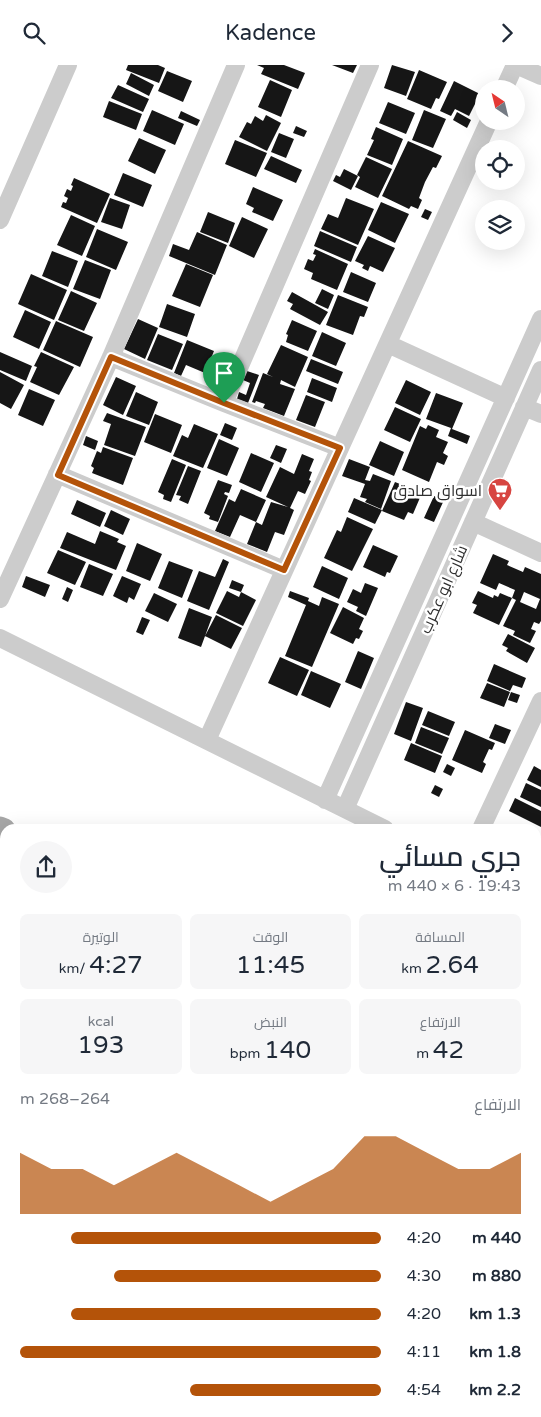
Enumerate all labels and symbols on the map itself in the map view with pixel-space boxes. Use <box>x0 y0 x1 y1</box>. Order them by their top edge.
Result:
north arrow <box>475 80 525 130</box>
pin <box>203 352 245 403</box>
supermarket icon: اسواق صادق <box>487 477 513 511</box>
place label: اسواق صادق <box>394 481 482 501</box>
street label: شارع ابو عكرب <box>416 542 473 637</box>

